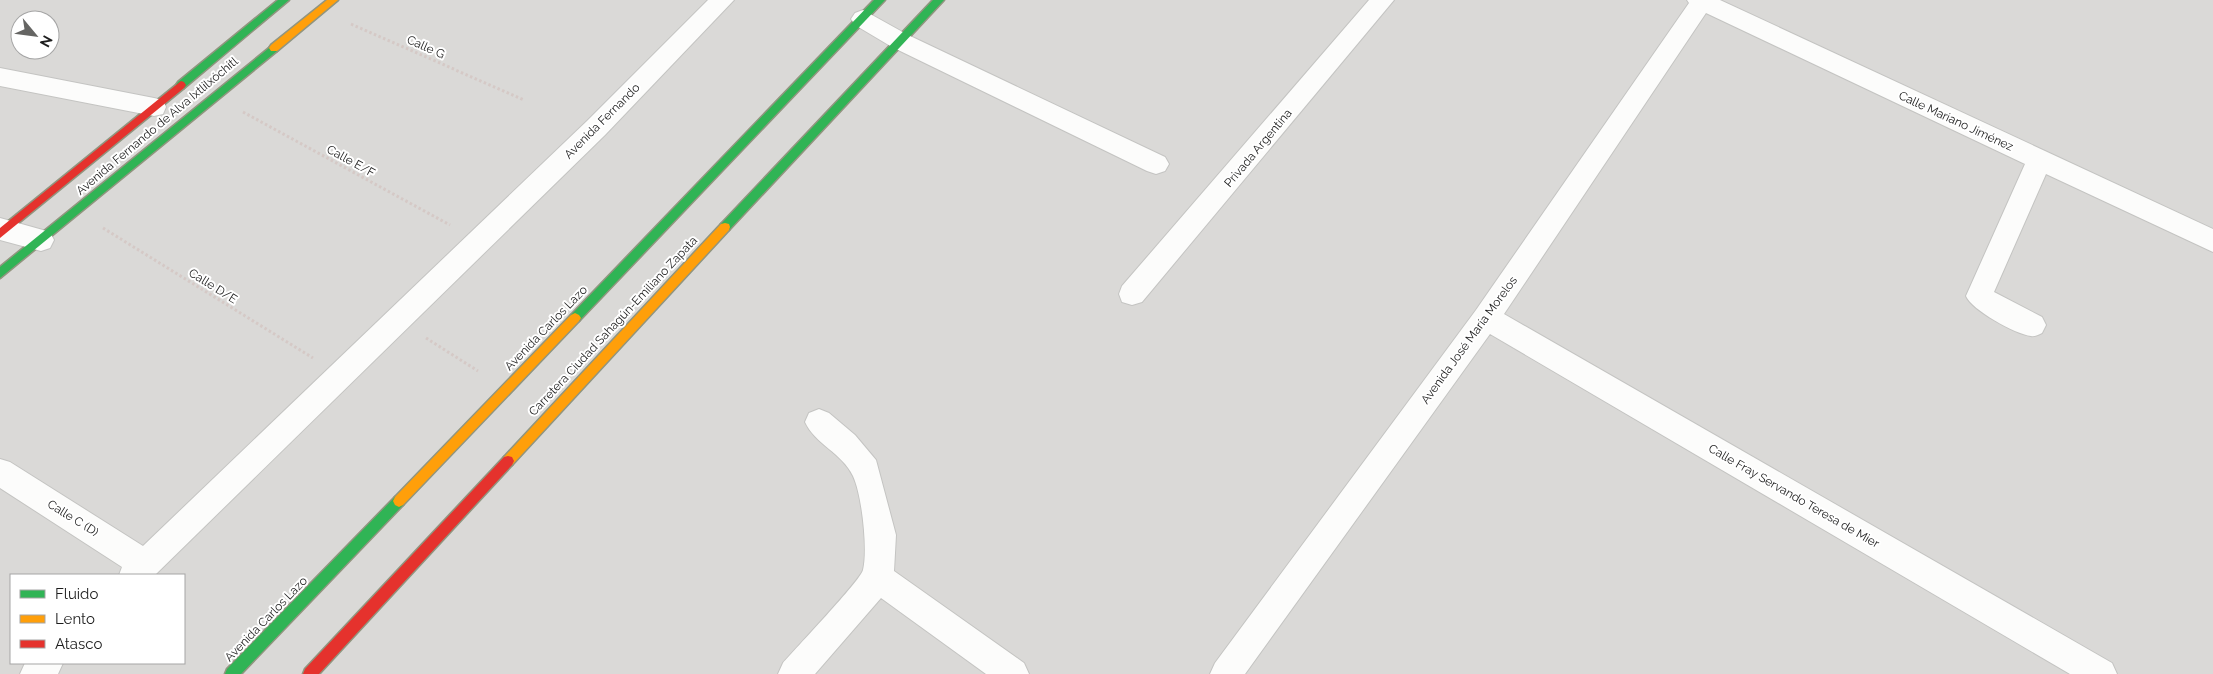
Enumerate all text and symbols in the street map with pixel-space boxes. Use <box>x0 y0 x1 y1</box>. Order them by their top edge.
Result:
north arrow <box>10 10 60 60</box>
street label: Calle G <box>405 32 447 62</box>
text: N <box>37 33 56 50</box>
street label: Avenida Fernando de Alva Ixtlilxóchitl <box>73 54 241 198</box>
street label: Avenida Fernando <box>561 80 643 162</box>
street label: Calle Mariano Jiménez <box>1896 88 2016 154</box>
street label: Privada Argentina <box>1221 106 1295 190</box>
street label: Calle E/F <box>324 142 378 180</box>
street label: Carretera Ciudad Sahagún-Emiliano Zapata <box>526 233 700 419</box>
street label: Calle D/E <box>186 266 240 306</box>
street label: Avenida José María Morelos <box>1418 273 1520 407</box>
street label: Avenida Carlos Lazo <box>502 283 590 373</box>
street label: Calle Fray Servando Teresa de Mier <box>1706 441 1883 551</box>
street label: Calle C (D) <box>45 497 101 539</box>
legend <box>10 574 185 664</box>
street label: Avenida Carlos Lazo <box>222 574 310 664</box>
text: Fluido <box>55 585 98 603</box>
text: Lento <box>55 610 95 628</box>
text: Atasco <box>55 635 102 653</box>

